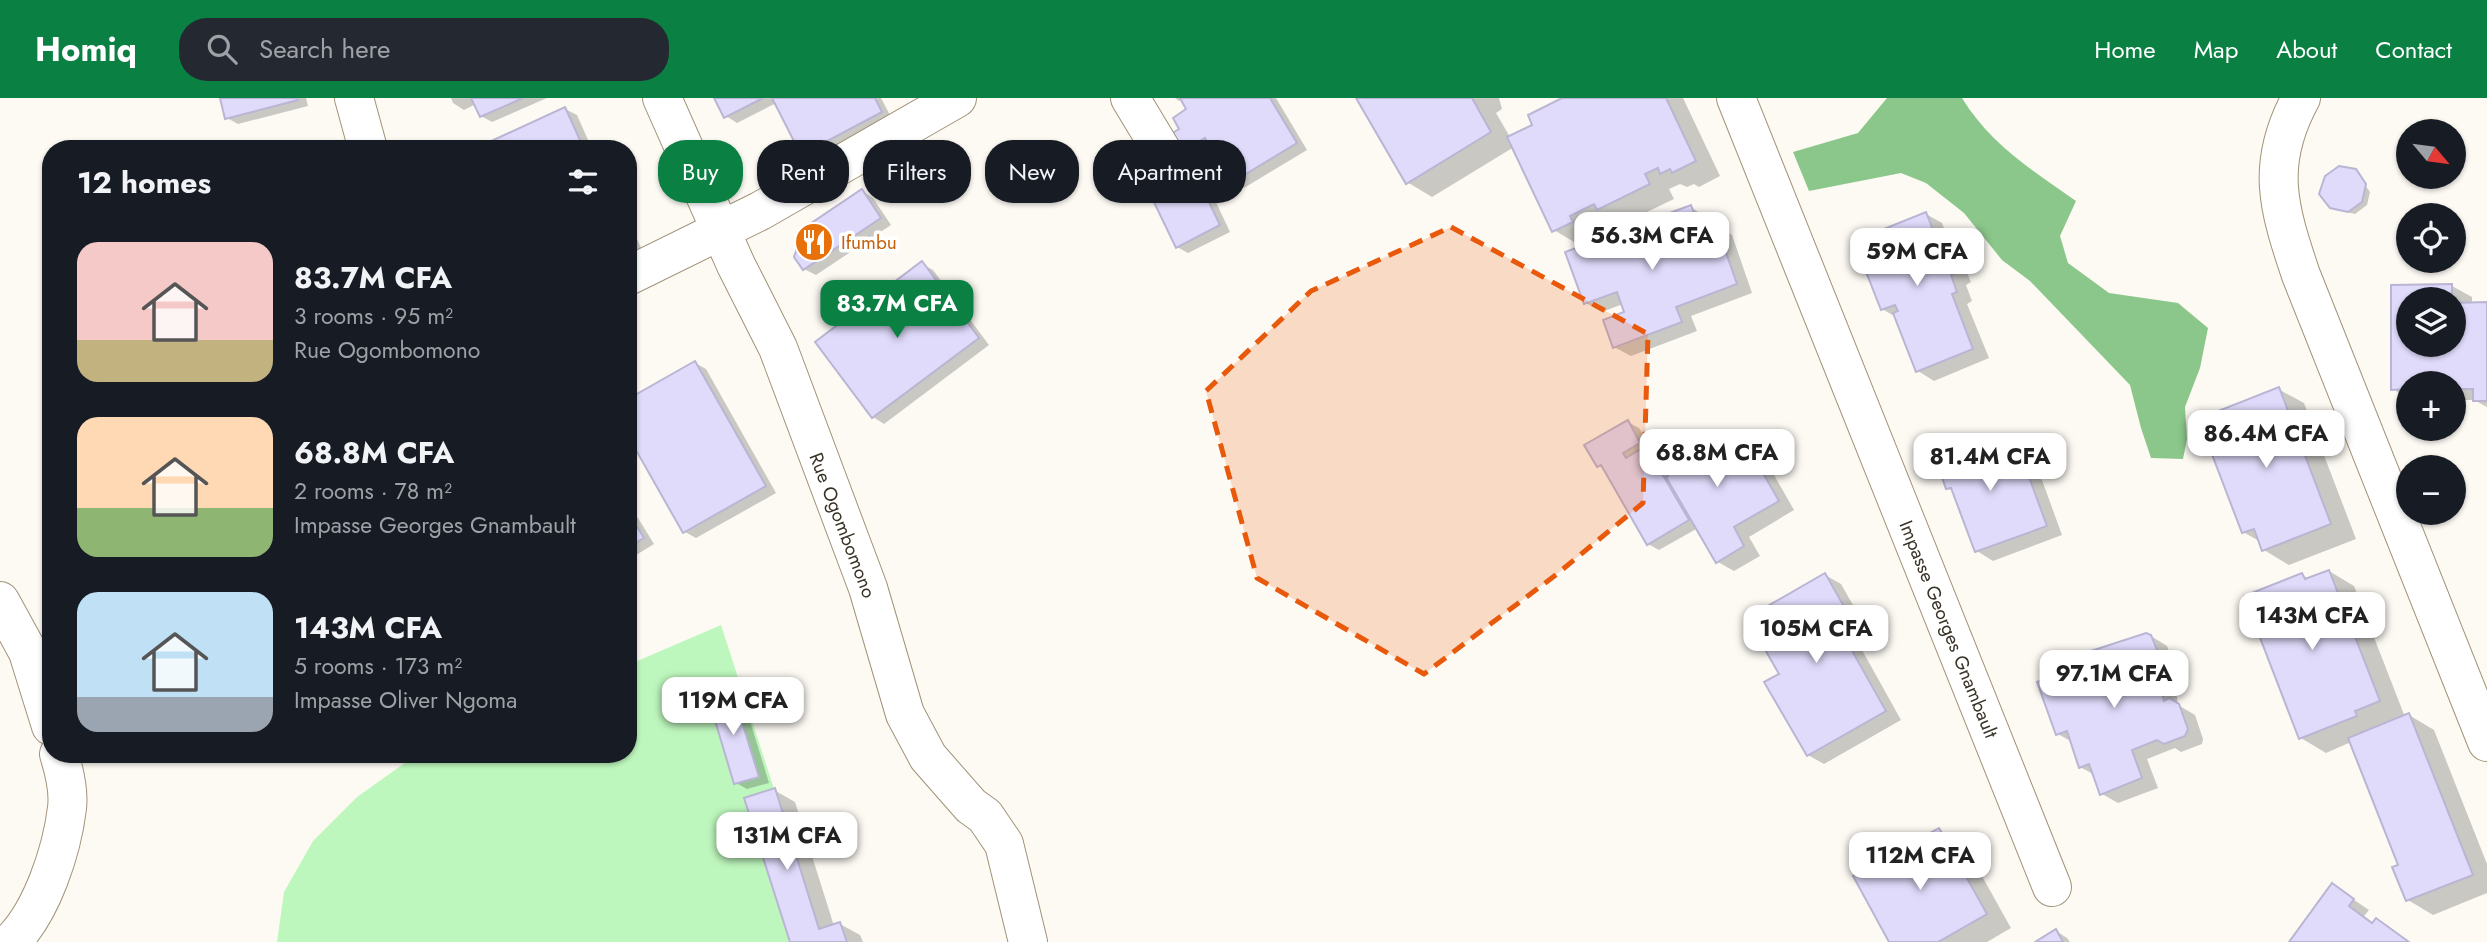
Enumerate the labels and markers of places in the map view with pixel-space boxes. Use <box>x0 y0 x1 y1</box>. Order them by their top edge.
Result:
pin: 56.3M CFA <box>1572 212 1732 272</box>
restaurant icon: Ifumbu <box>793 221 835 263</box>
pin: 59M CFA <box>1852 228 1982 288</box>
place label: Ifumbu <box>841 229 897 256</box>
pin: 83.7M CFA <box>817 280 977 340</box>
pin: 86.4M CFA <box>2186 410 2346 470</box>
pin: 68.8M CFA <box>1637 430 1797 489</box>
pin: 81.4M CFA <box>1910 434 2070 493</box>
pin: 143M CFA <box>2240 592 2384 652</box>
pin: 105M CFA <box>1744 606 1888 665</box>
pin: 97.1M CFA <box>2034 650 2194 710</box>
pin: 119M CFA <box>661 678 805 737</box>
pin: 131M CFA <box>715 812 859 872</box>
pin: 112M CFA <box>1848 832 1992 892</box>

